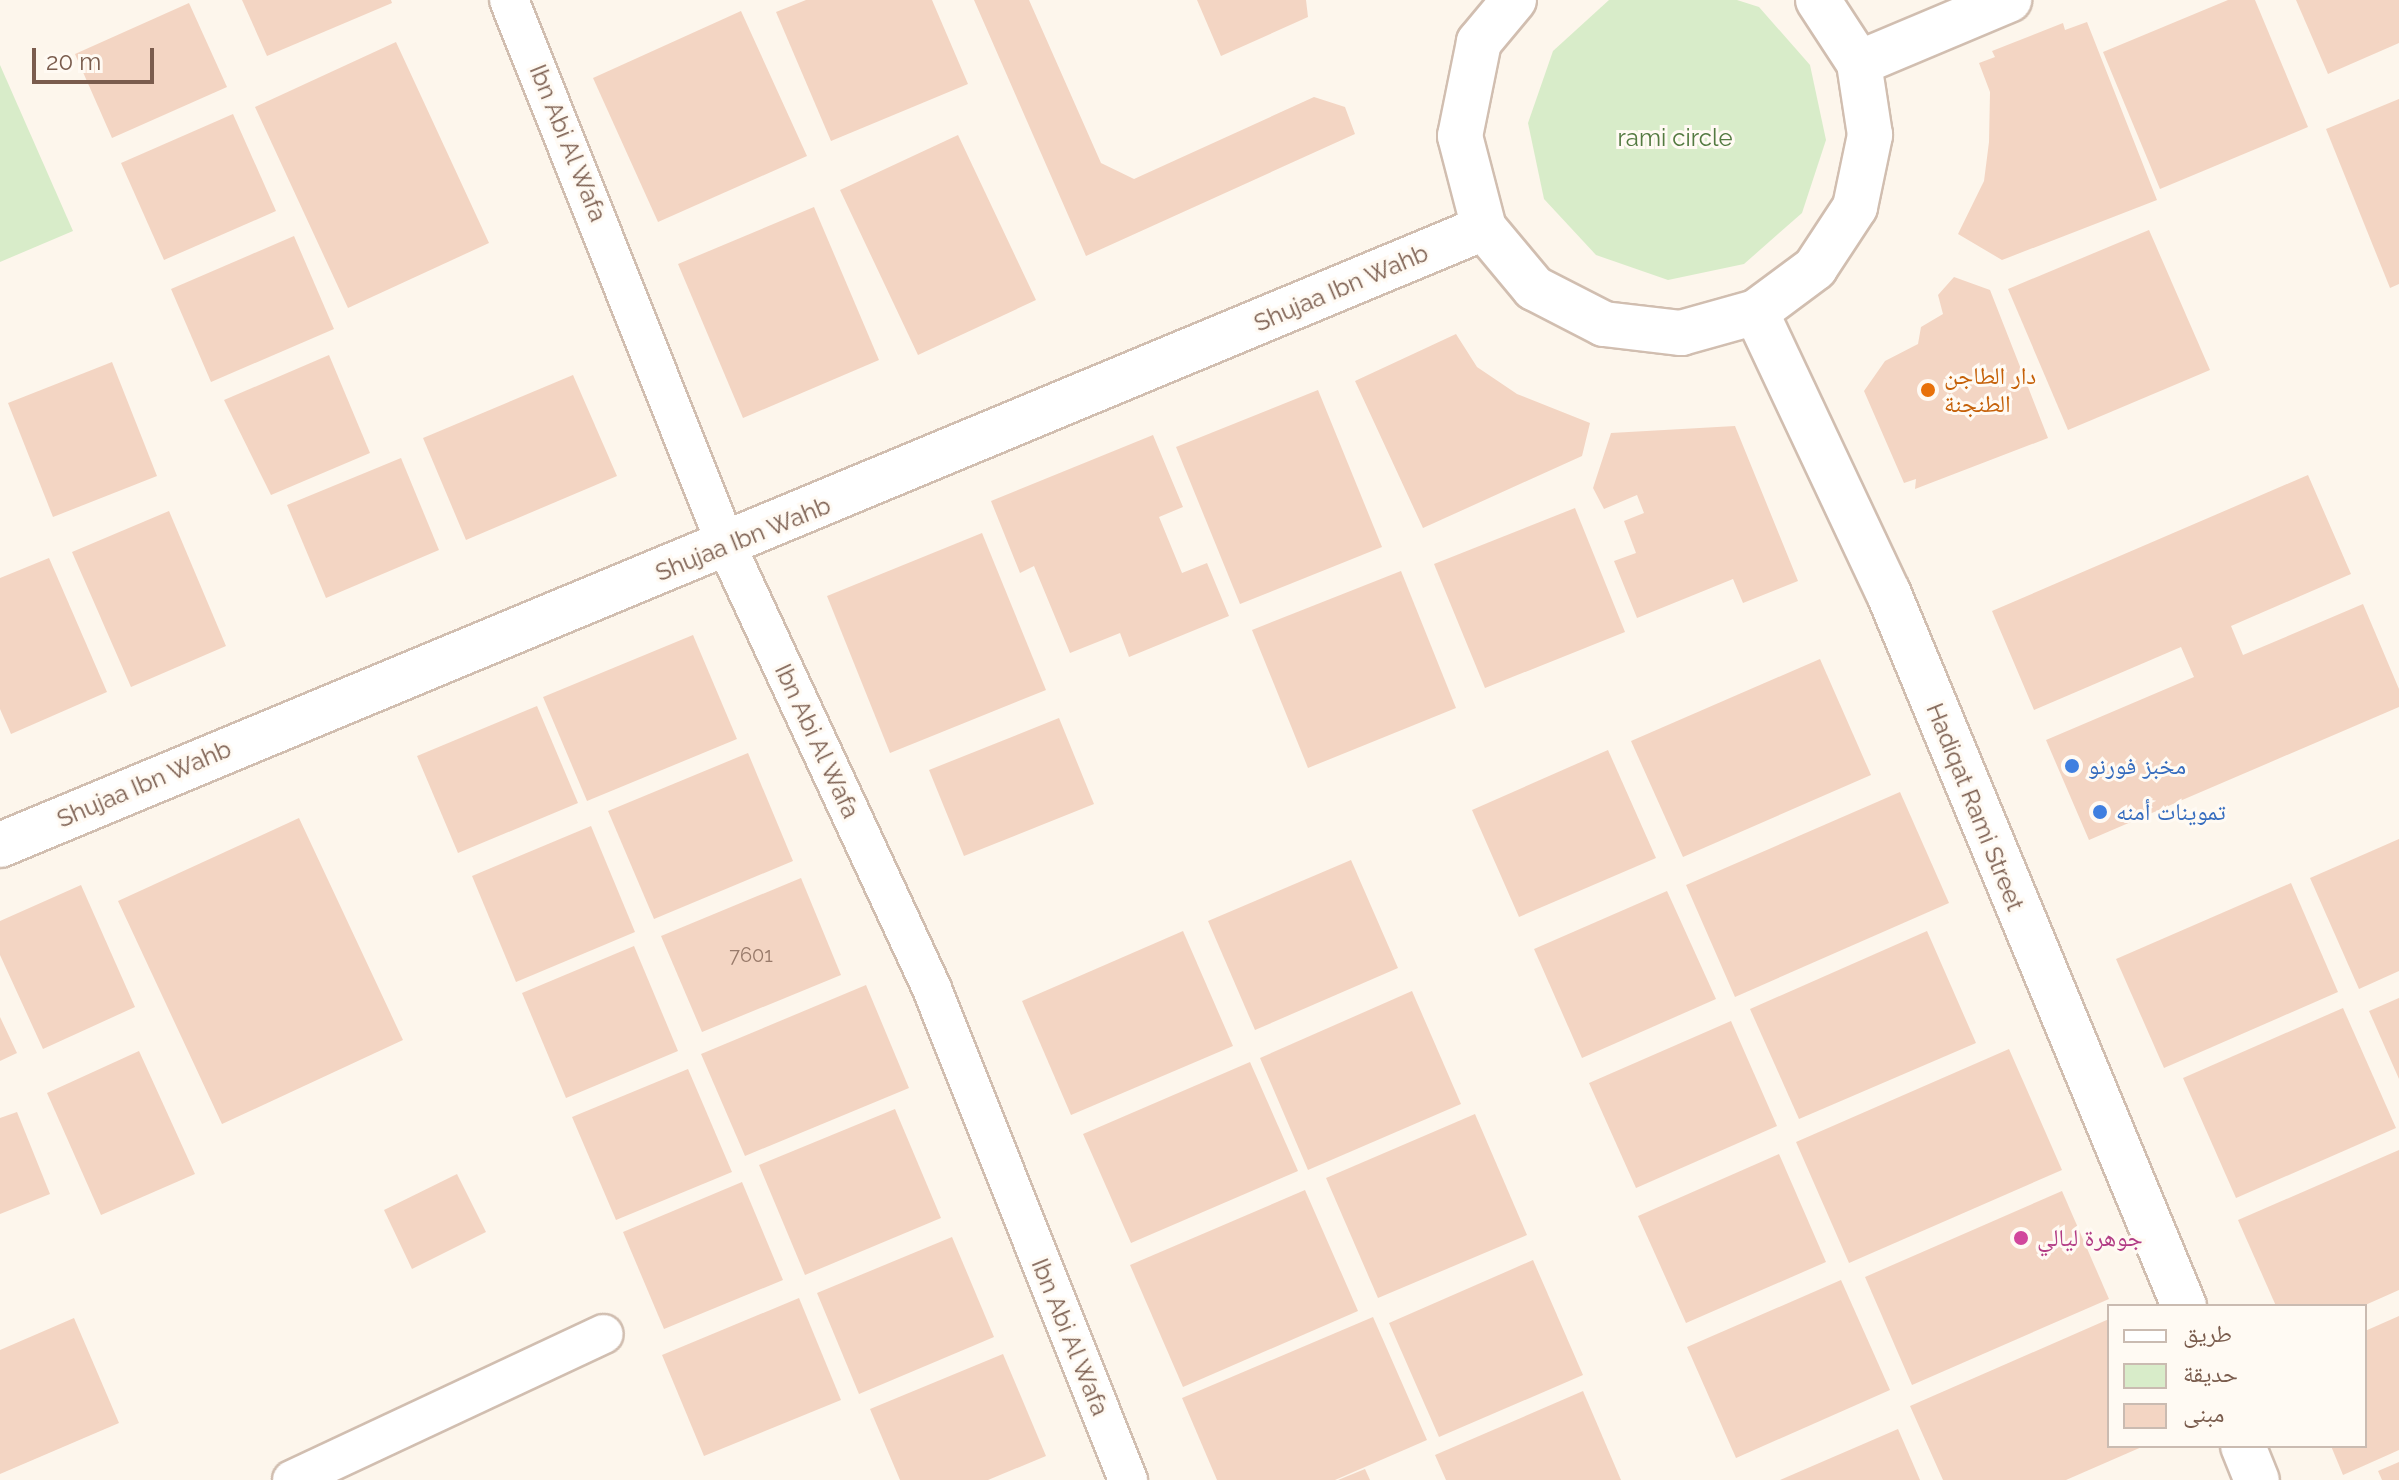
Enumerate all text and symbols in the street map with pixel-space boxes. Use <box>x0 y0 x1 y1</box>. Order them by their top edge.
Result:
scale bar <box>36 32 158 82</box>
text: 20 m <box>46 47 101 76</box>
street label: Ibn Abi Al Wafa <box>523 59 613 227</box>
park label: rami circle <box>1617 124 1733 152</box>
street label: Shujaa Ibn Wahb <box>1249 238 1433 338</box>
place label: دار الطاجن الطنجنة <box>1944 362 2036 418</box>
marker: دار الطاجن الطنجنة <box>1919 381 1937 399</box>
street label: Shujaa Ibn Wahb <box>651 491 835 587</box>
street label: Ibn Abi Al Wafa <box>768 658 866 824</box>
street label: Hadiqat Rami Street <box>1920 699 2030 915</box>
street label: Shujaa Ibn Wahb <box>52 734 236 834</box>
place label: مخبز فورنو <box>2088 752 2186 780</box>
marker: مخبز فورنو <box>2063 757 2081 775</box>
place label: تموينات أمنه <box>2116 798 2226 826</box>
marker: تموينات أمنه <box>2091 803 2109 821</box>
house number: 7601 <box>729 943 773 967</box>
place label: جوهرة ليالي <box>2037 1224 2143 1252</box>
marker: جوهرة ليالي <box>2012 1229 2030 1247</box>
street label: Ibn Abi Al Wafa <box>1025 1253 1115 1421</box>
legend <box>2107 1304 2367 1448</box>
text: طريق <box>2183 1319 2232 1348</box>
text: حديقة <box>2183 1359 2238 1388</box>
text: مبنى <box>2183 1399 2224 1428</box>

